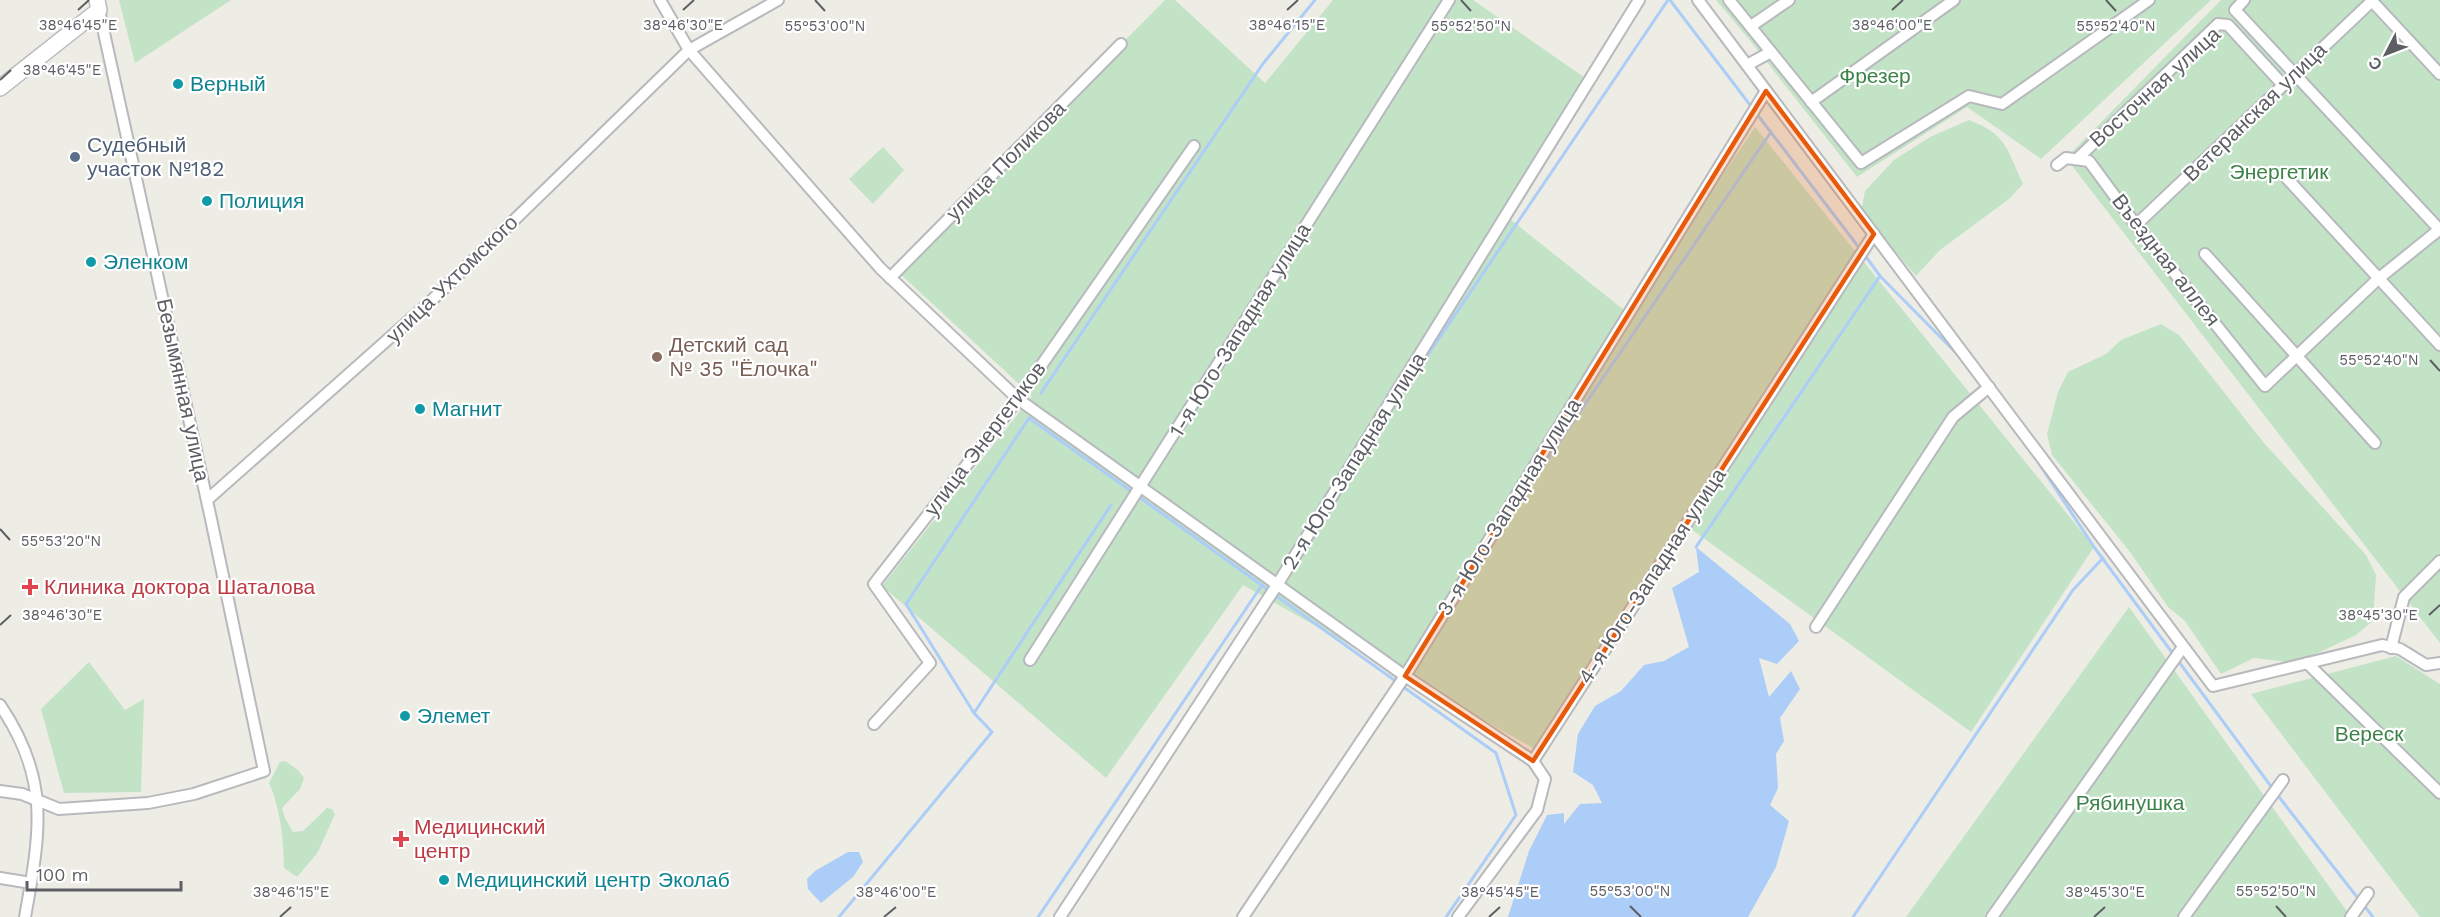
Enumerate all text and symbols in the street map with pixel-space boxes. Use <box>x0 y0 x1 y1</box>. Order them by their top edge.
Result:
text: 38°46'45"E <box>39 16 117 34</box>
text: 38°46'30"E <box>643 16 723 34</box>
text: 38°46'15"E <box>1249 16 1325 34</box>
text: 38°46'00"E <box>1852 16 1932 34</box>
text: 55°53'00"N <box>784 17 866 35</box>
text: 55°52'50"N <box>1431 17 1511 35</box>
text: 55°52'40"N <box>2076 17 2156 35</box>
street label: Восточная улица <box>2084 21 2225 152</box>
north arrow <box>2356 24 2416 84</box>
street label: Ветеранская улица <box>2178 37 2332 186</box>
text: С <box>2364 53 2386 74</box>
text: 38°46'45"E <box>23 61 101 79</box>
park label: Фрезер <box>1839 63 1911 88</box>
place label: Верный <box>190 71 266 96</box>
marker: Верный <box>171 77 185 91</box>
street label: улица Поликова <box>941 95 1071 226</box>
place label: Судебный участок №182 <box>87 132 224 181</box>
marker: Судебный участок №182 <box>68 150 82 164</box>
park label: Энергетик <box>2230 159 2329 184</box>
place label: Полиция <box>219 188 304 213</box>
street label: Въездная аллея <box>2107 189 2226 331</box>
marker: Полиция <box>200 194 214 208</box>
street label: улица Ухтомского <box>381 209 523 348</box>
street label: 1-я Юго-Западная улица <box>1163 218 1316 441</box>
place label: Эленком <box>103 249 188 274</box>
marker: Эленком <box>84 255 98 269</box>
street label: Безымянная улица <box>152 296 215 484</box>
place label: Детский сад № 35 "Ёлочка" <box>669 332 818 381</box>
street label: 2-я Юго-Западная улица <box>1276 347 1431 574</box>
marker: Детский сад № 35 "Ёлочка" <box>650 350 664 364</box>
text: 55°52'40"N <box>2339 351 2419 369</box>
street label: улица Энергетиков <box>918 357 1051 521</box>
street label: 3-я Юго-Западная улица <box>1431 393 1586 620</box>
place label: Магнит <box>432 396 502 421</box>
marker: Магнит <box>413 402 427 416</box>
street label: 4-я Юго-Западная улица <box>1572 463 1731 688</box>
text: 55°53'20"N <box>21 532 101 550</box>
place label: Клиника доктора Шаталова <box>44 574 316 599</box>
marker: Клиника доктора Шаталова <box>21 578 39 596</box>
text: 38°46'30"E <box>22 606 102 624</box>
text: 38°45'30"E <box>2338 606 2418 624</box>
place label: Элемет <box>417 703 491 728</box>
marker: Элемет <box>398 709 412 723</box>
park label: Вереск <box>2335 721 2404 746</box>
park label: Рябинушка <box>2076 790 2185 815</box>
place label: Медицинский центр <box>414 814 545 863</box>
marker: Медицинский центр <box>392 830 410 848</box>
scale bar <box>27 854 182 892</box>
text: 100 m <box>36 864 89 885</box>
place label: Медицинский центр Эколаб <box>456 867 730 892</box>
marker: Медицинский центр Эколаб <box>437 873 451 887</box>
text: 55°53'00"N <box>1589 882 1671 900</box>
text: 55°52'50"N <box>2236 882 2316 900</box>
text: 38°46'15"E <box>253 883 329 901</box>
text: 38°46'00"E <box>856 883 936 901</box>
text: 38°45'45"E <box>1461 883 1539 901</box>
text: 38°45'30"E <box>2065 883 2145 901</box>

